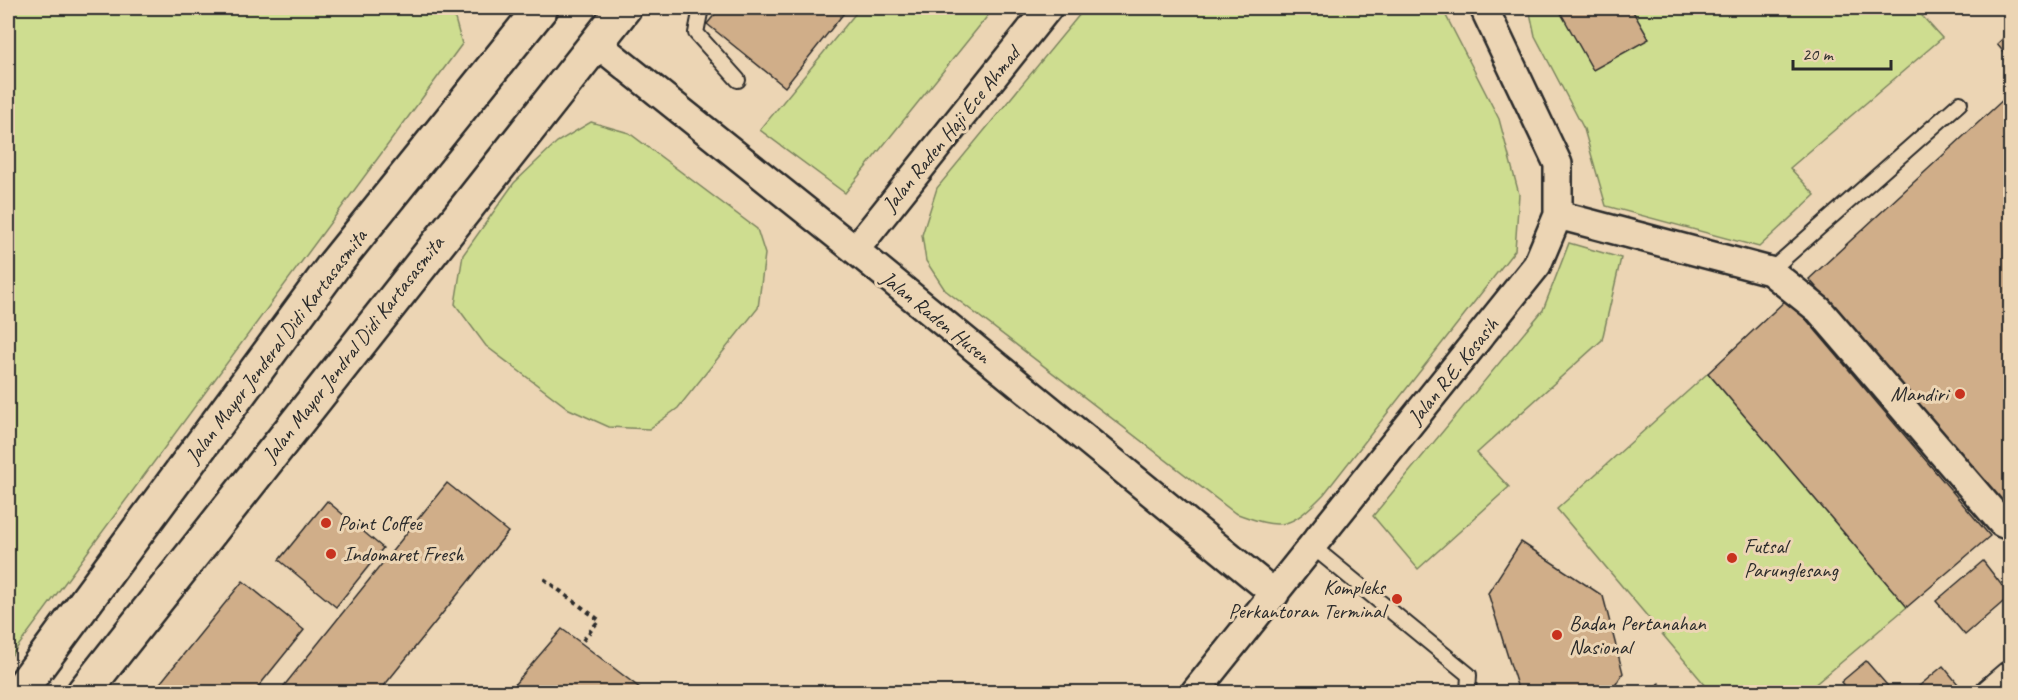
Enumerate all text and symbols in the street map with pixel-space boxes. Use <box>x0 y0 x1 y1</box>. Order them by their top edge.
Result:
scale bar <box>1793 33 1890 71</box>
street label: Jalan Raden Haji Ece Ahmad <box>876 39 1027 218</box>
text: 20 m <box>1802 43 1835 65</box>
street label: Jalan Mayor Jenderal Didi Kartasasmita <box>179 223 373 469</box>
street label: Jalan Mayor Jendral Didi Kartasasmita <box>256 229 451 468</box>
street label: Jalan Raden Husen <box>875 264 997 370</box>
street label: Jalan R.E. Kosasih <box>1401 312 1504 430</box>
place label: Mandiri <box>1891 381 1951 407</box>
marker: Mandiri <box>1953 387 1967 401</box>
place label: Point Coffee <box>338 510 423 536</box>
marker: Point Coffee <box>319 516 333 530</box>
place label: Futsal Parunglesang <box>1744 533 1839 583</box>
place label: Indomaret Fresh <box>343 541 465 567</box>
marker: Indomaret Fresh <box>324 547 338 561</box>
marker: Futsal Parunglesang <box>1725 551 1739 565</box>
place label: Kompleks Perkantoran Terminal <box>1228 574 1388 624</box>
marker: Kompleks Perkantoran Terminal <box>1390 592 1404 606</box>
place label: Badan Pertanahan Nasional <box>1569 610 1706 660</box>
marker: Badan Pertanahan Nasional <box>1550 628 1564 642</box>

